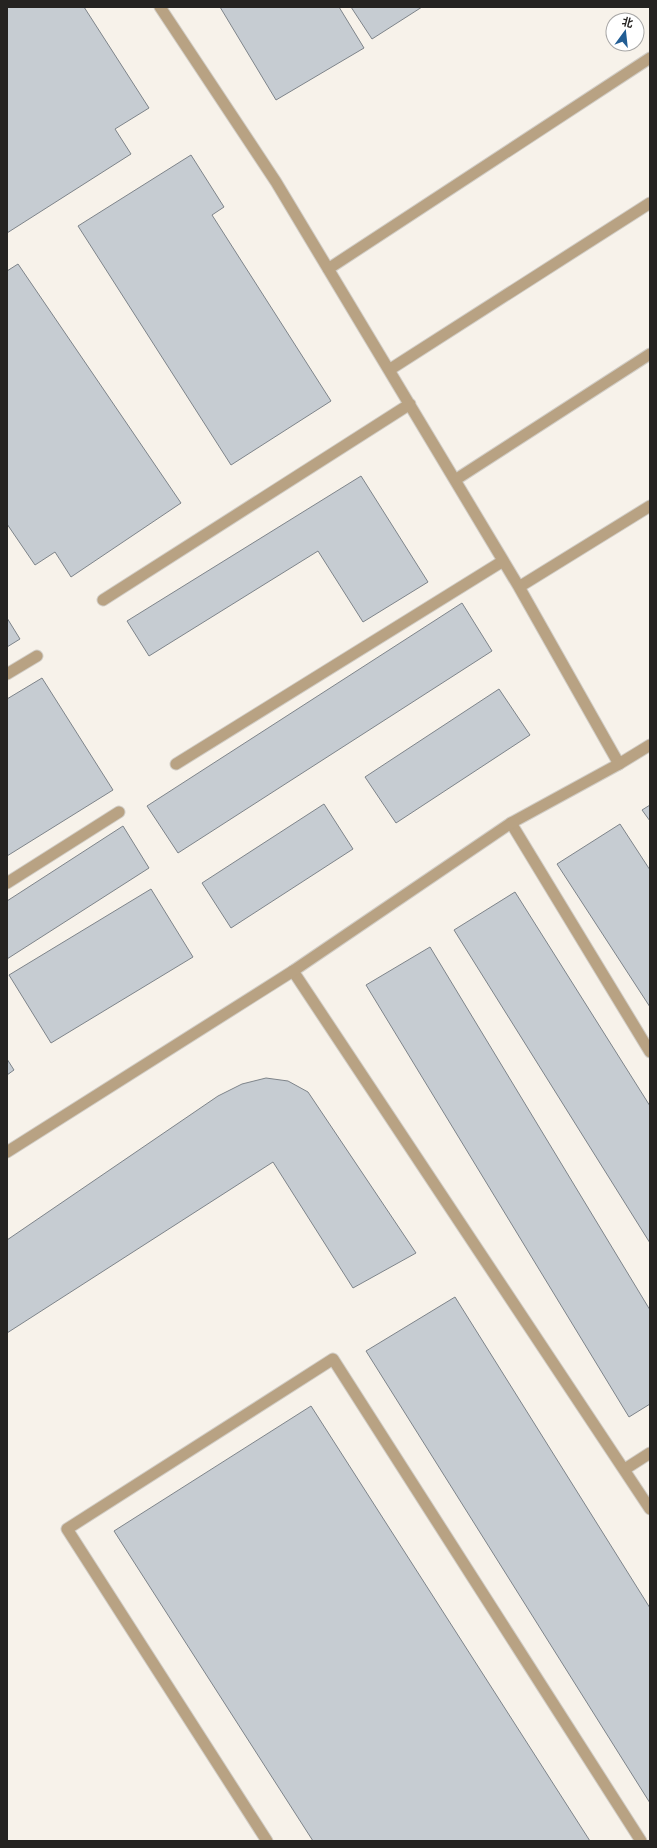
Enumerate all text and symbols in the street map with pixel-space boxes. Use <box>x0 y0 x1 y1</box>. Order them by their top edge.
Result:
north arrow <box>605 12 645 52</box>
text: 北 <box>620 14 635 31</box>

